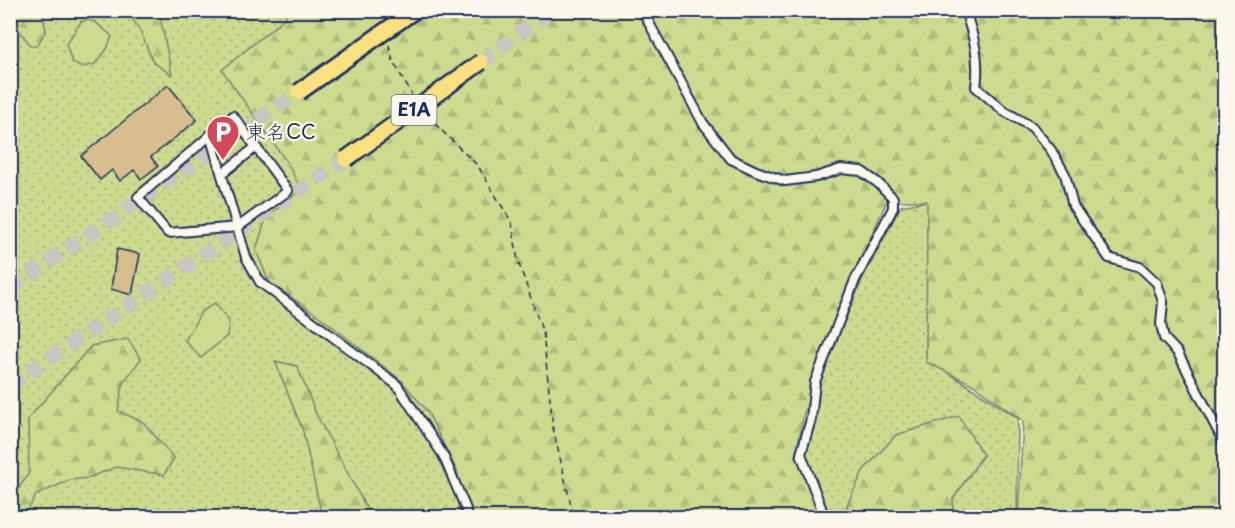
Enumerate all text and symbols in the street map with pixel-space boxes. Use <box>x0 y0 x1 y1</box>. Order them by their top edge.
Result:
road number: E1A <box>392 95 436 125</box>
parking icon: 東名CC <box>205 114 241 161</box>
place label: 東名CC <box>246 116 316 146</box>

